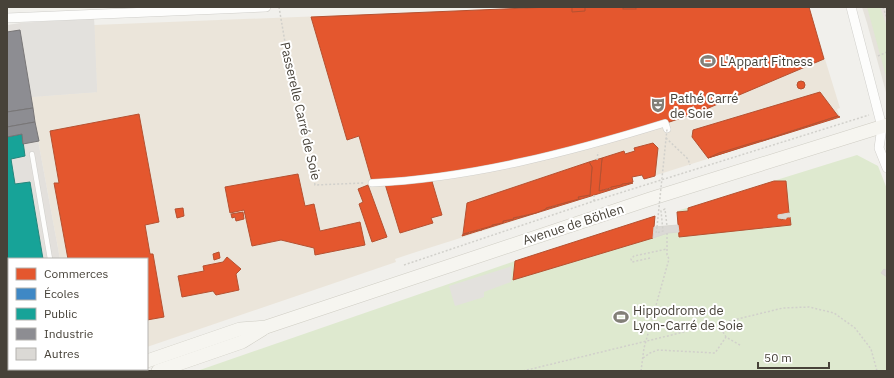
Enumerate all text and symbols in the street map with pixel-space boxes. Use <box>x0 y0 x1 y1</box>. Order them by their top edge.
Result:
street label: Passerelle Carré de Soie <box>276 40 325 182</box>
sports icon: L'Appart Fitness <box>699 52 717 70</box>
place label: L'Appart Fitness <box>720 53 813 70</box>
place label: Pathé Carré de Soie <box>670 90 738 122</box>
theatre icon: Pathé Carré de Soie <box>649 96 667 114</box>
street label: Avenue de Böhlen <box>520 200 626 249</box>
legend <box>8 258 148 370</box>
text: Commerces <box>44 266 109 281</box>
text: Écoles <box>44 286 79 301</box>
place label: Hippodrome de Lyon-Carré de Soie <box>633 302 743 334</box>
text: Public <box>44 306 77 321</box>
sports icon: Hippodrome de Lyon-Carré de Soie <box>612 308 630 326</box>
text: Industrie <box>44 326 94 341</box>
scale bar <box>758 344 829 370</box>
text: Autres <box>44 346 80 361</box>
text: 50 m <box>764 350 792 365</box>

